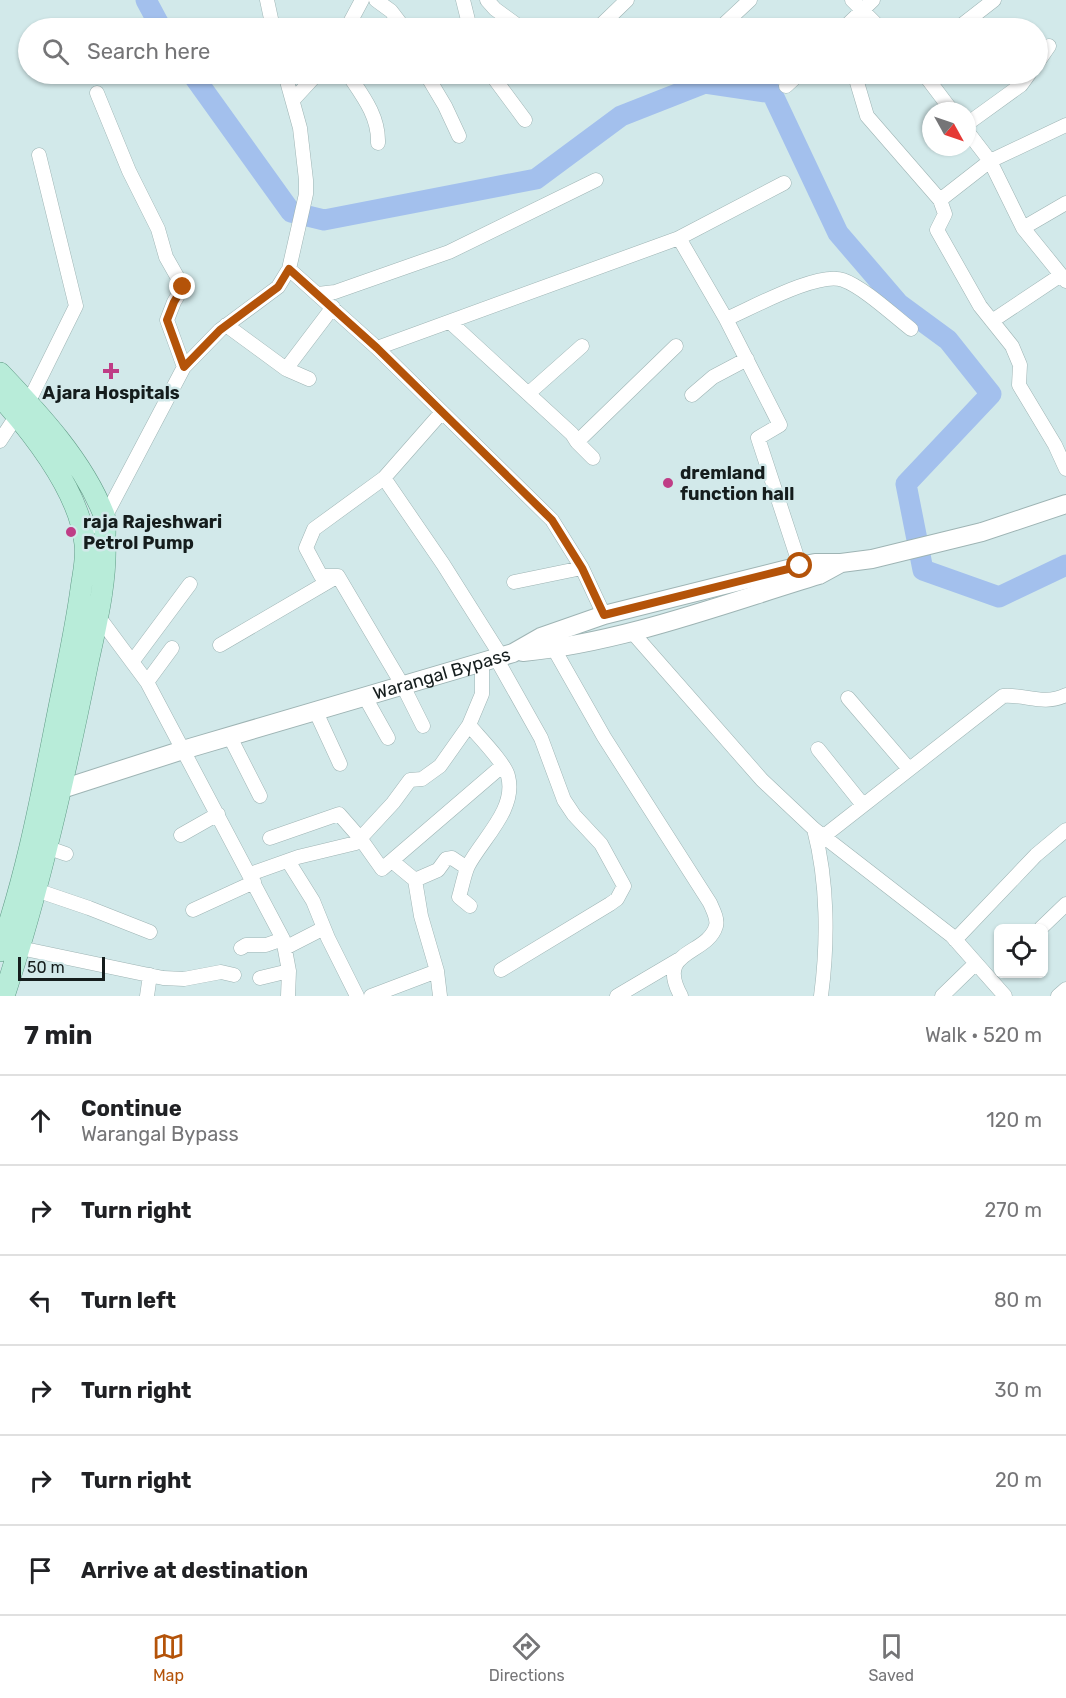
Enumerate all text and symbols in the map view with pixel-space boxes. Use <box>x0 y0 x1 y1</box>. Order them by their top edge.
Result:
search box <box>18 18 1048 84</box>
icon: search <box>39 35 72 68</box>
text: Search here <box>87 38 210 65</box>
north arrow <box>922 102 976 156</box>
route end <box>169 273 195 299</box>
marker: Ajara Hospitals <box>102 362 120 380</box>
place label: Ajara Hospitals <box>42 382 180 404</box>
place label: dremland function hall <box>680 462 794 505</box>
marker: dremland function hall <box>661 476 675 490</box>
place label: raja Rajeshwari Petrol Pump <box>83 511 222 554</box>
marker: raja Rajeshwari Petrol Pump <box>64 525 78 539</box>
route start <box>786 552 812 578</box>
street label: Warangal Bypass <box>371 643 513 705</box>
map controls <box>994 924 1048 978</box>
button: locate <box>994 924 1048 978</box>
scale bar <box>18 954 105 982</box>
text: 50 m <box>27 958 65 977</box>
text: 7 min <box>24 1020 92 1051</box>
text: Walk · 520 m <box>925 1023 1042 1047</box>
text: Continue <box>81 1095 182 1122</box>
icon: ahead <box>24 1104 57 1137</box>
text: 120 m <box>986 1108 1042 1132</box>
text: Warangal Bypass <box>81 1122 239 1146</box>
icon: right <box>24 1194 57 1227</box>
text: Turn right <box>81 1197 191 1224</box>
text: 270 m <box>985 1198 1042 1222</box>
icon: left <box>24 1284 57 1317</box>
text: Turn left <box>81 1287 176 1314</box>
text: 80 m <box>994 1288 1042 1312</box>
icon: right <box>24 1374 57 1407</box>
text: Turn right <box>81 1377 191 1404</box>
text: 30 m <box>995 1378 1042 1402</box>
icon: right <box>24 1464 57 1497</box>
text: Turn right <box>81 1467 191 1494</box>
text: 20 m <box>995 1468 1042 1492</box>
icon: arrive <box>24 1554 57 1587</box>
text: Arrive at destination <box>81 1557 308 1584</box>
tab: Map <box>152 1630 185 1685</box>
tab: Directions <box>489 1630 565 1685</box>
tab: Saved <box>868 1630 914 1685</box>

